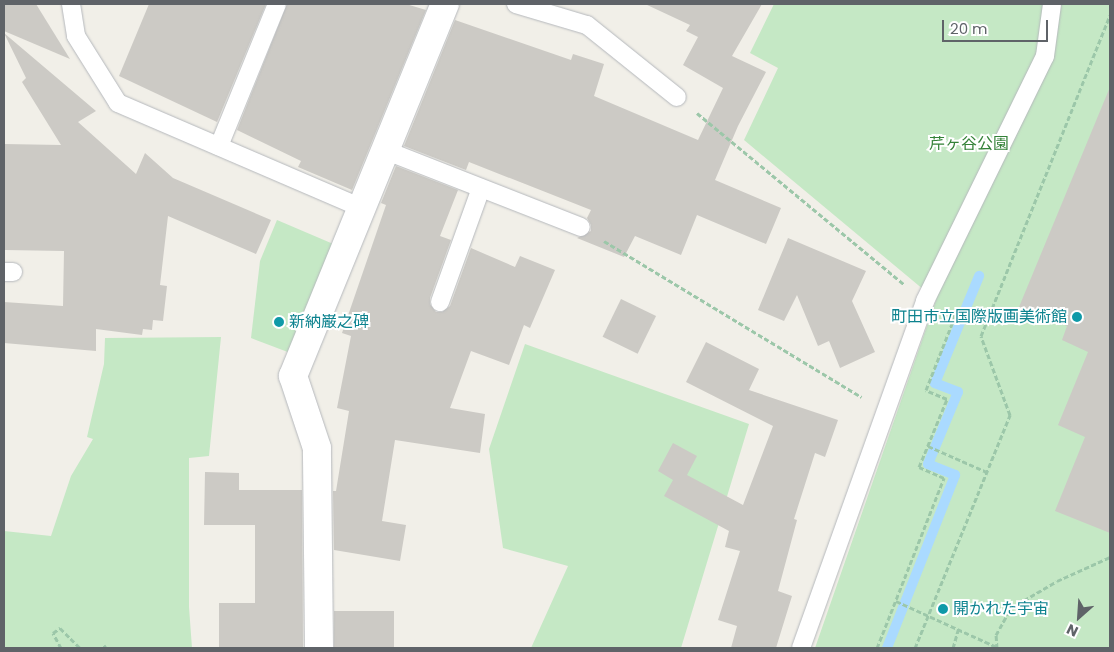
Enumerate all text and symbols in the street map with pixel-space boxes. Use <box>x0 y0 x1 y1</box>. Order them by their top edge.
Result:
scale bar <box>944 10 1050 42</box>
text: 20 m <box>950 18 988 39</box>
park label: 芹ヶ谷公園 <box>929 134 1009 154</box>
place label: 町田市立国際版画美術館 <box>891 307 1067 327</box>
marker: 町田市立国際版画美術館 <box>1071 311 1083 323</box>
place label: 新納巌之碑 <box>289 312 369 332</box>
marker: 新納巌之碑 <box>273 316 285 328</box>
north arrow <box>1054 592 1104 642</box>
place label: 開かれた宇宙 <box>953 599 1049 619</box>
marker: 開かれた宇宙 <box>937 603 949 615</box>
text: N <box>1063 619 1082 642</box>

